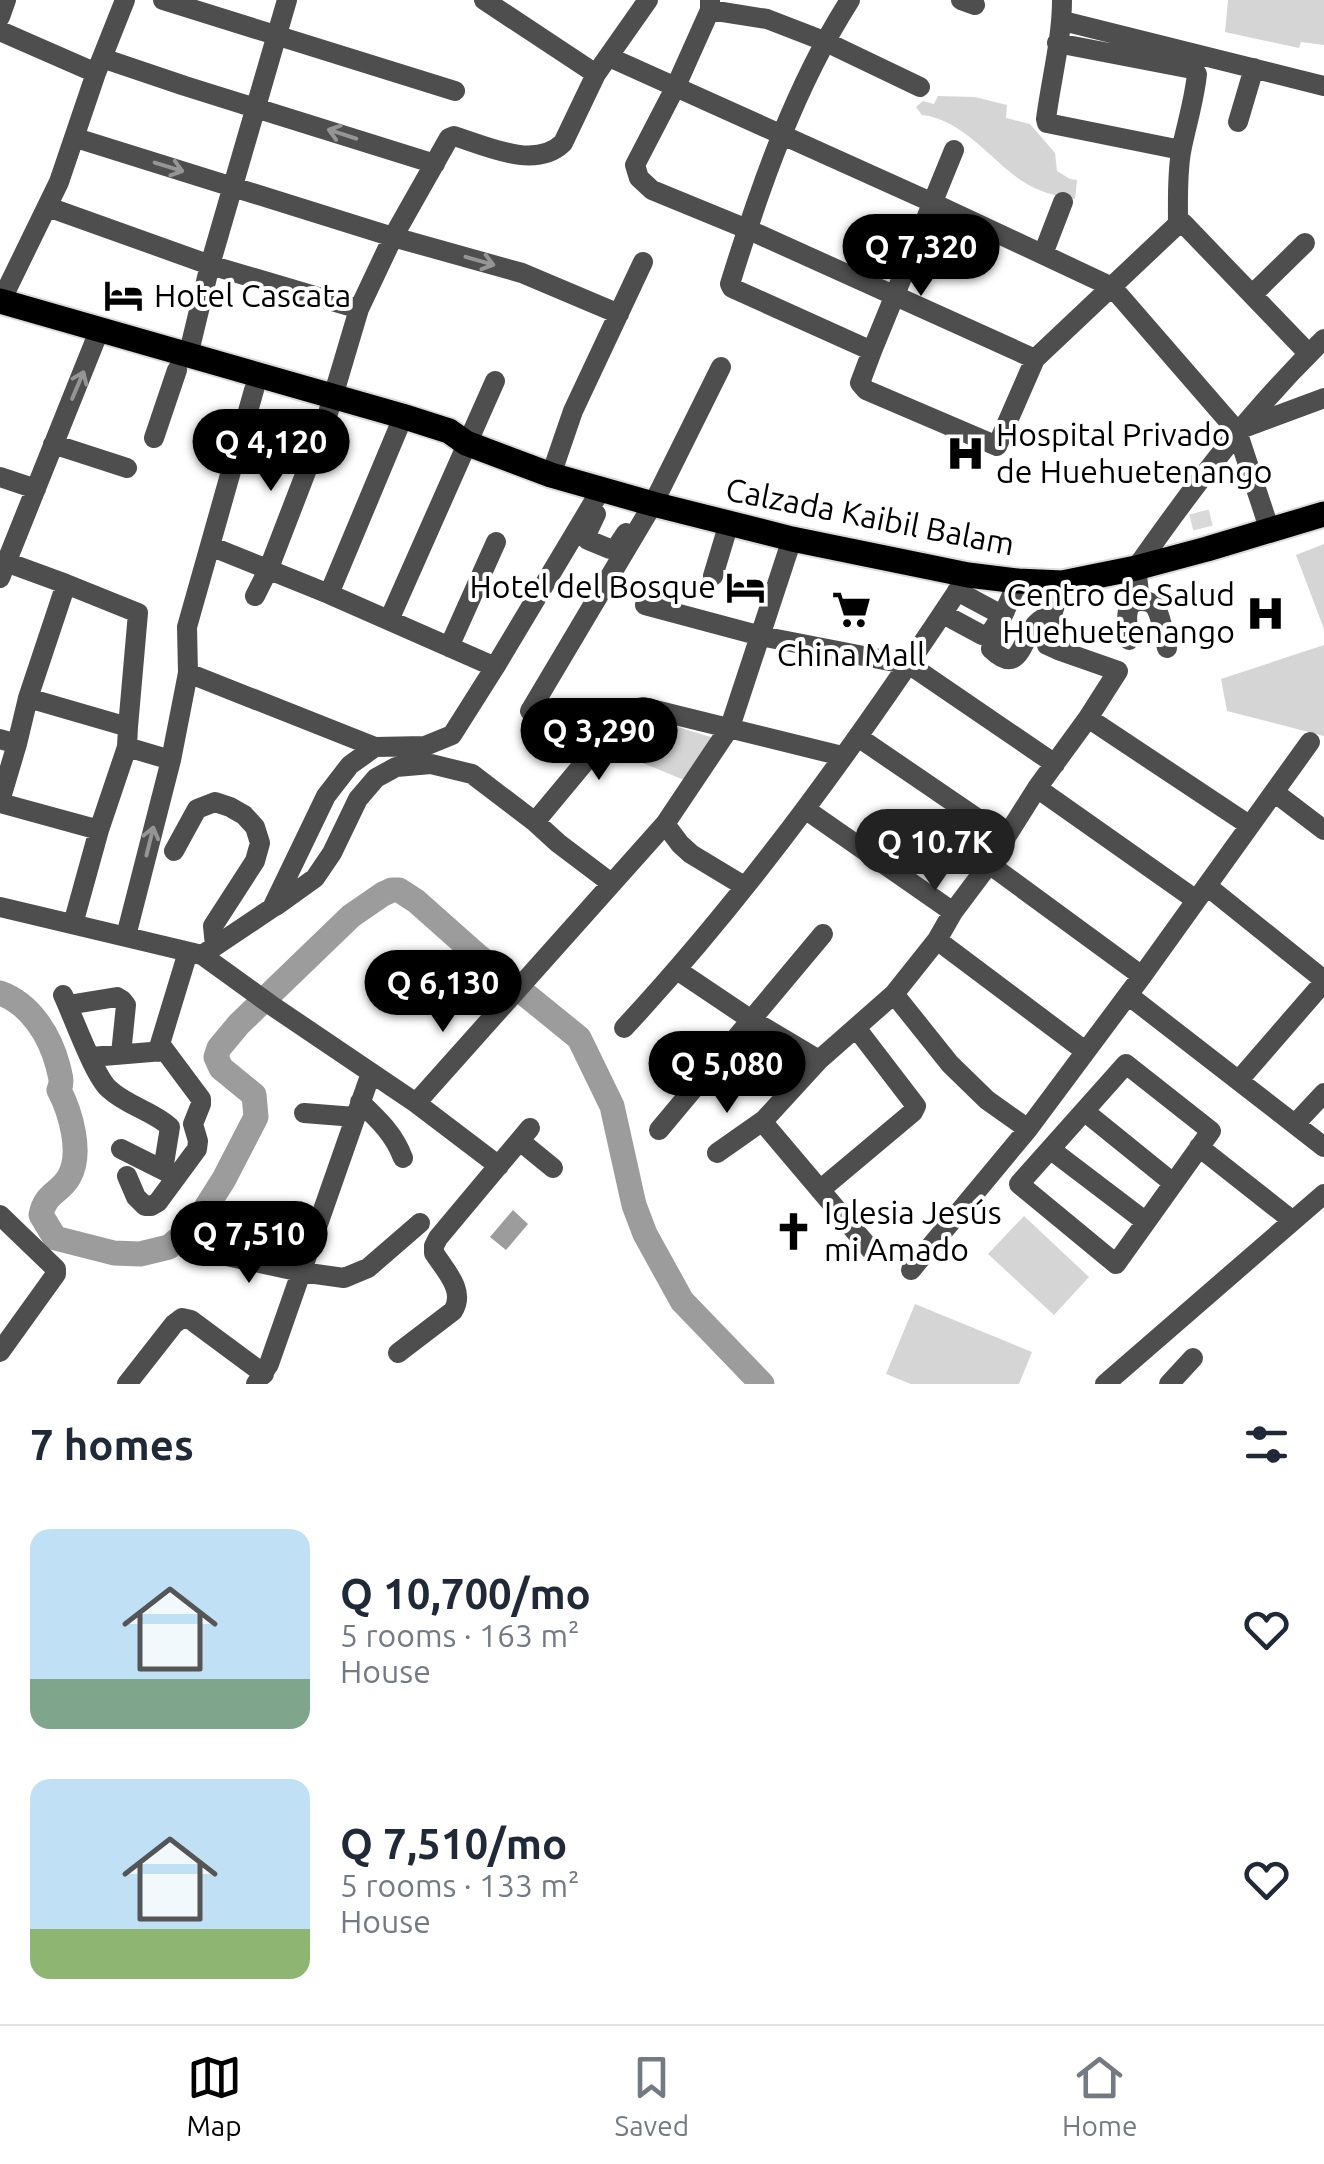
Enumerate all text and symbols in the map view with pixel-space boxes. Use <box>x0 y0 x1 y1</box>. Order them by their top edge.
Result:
one-way arrow <box>327 124 359 142</box>
one-way arrow <box>152 159 184 177</box>
pin: Q 7,320 <box>829 214 1013 299</box>
text: Q 7,320 <box>865 228 977 264</box>
one-way arrow <box>464 253 495 271</box>
hotel icon: Hotel Cascata <box>103 275 145 317</box>
place label: Hotel Cascata <box>154 277 351 313</box>
one-way arrow <box>70 370 88 401</box>
pin: Q 4,120 <box>179 409 363 494</box>
place label: Hospital Privado de Huehuetenango <box>996 416 1272 489</box>
text: Q 4,120 <box>215 423 327 459</box>
hospital icon: Hospital Privado de Huehuetenango <box>945 432 987 474</box>
street label: Calzada Kaibil Balam <box>723 470 1018 562</box>
hotel icon: Hotel del Bosque <box>725 566 767 608</box>
place label: Hotel del Bosque <box>469 568 716 604</box>
place label: Centro de Salud Huehuetenango <box>1002 576 1235 649</box>
supermarket icon: China Mall <box>830 589 872 631</box>
hospital icon: Centro de Salud Huehuetenango <box>1244 592 1286 634</box>
place label: China Mall <box>777 636 925 672</box>
pin: Q 3,290 <box>507 698 691 783</box>
text: Q 3,290 <box>543 712 655 748</box>
pin: Q 10.7K <box>843 809 1027 894</box>
text: Q 10.7K <box>877 823 993 859</box>
one-way arrow <box>142 826 160 858</box>
pin: Q 6,130 <box>351 950 535 1035</box>
text: Q 6,130 <box>387 964 499 1000</box>
pin: Q 5,080 <box>635 1031 819 1116</box>
text: Q 5,080 <box>671 1045 783 1081</box>
place label: Iglesia Jesús mi Amado <box>824 1194 1002 1267</box>
pin: Q 7,510 <box>157 1201 341 1286</box>
church icon: Iglesia Jesús mi Amado <box>773 1210 815 1252</box>
text: Q 7,510 <box>193 1215 305 1251</box>
icon: filters <box>1239 1417 1294 1472</box>
text: 7 homes <box>30 1421 194 1468</box>
icon: home <box>110 1569 230 1689</box>
text: Q 10,700/mo <box>340 1570 591 1617</box>
icon: heart <box>1239 1602 1294 1657</box>
text: 5 rooms · 163 m² <box>340 1617 580 1653</box>
text: House <box>340 1653 431 1689</box>
icon: home <box>110 1819 230 1939</box>
text: Q 7,510/mo <box>340 1820 567 1867</box>
icon: heart <box>1239 1852 1294 1907</box>
text: 5 rooms · 133 m² <box>340 1867 580 1903</box>
text: House <box>340 1903 431 1939</box>
tab: Map <box>186 2050 242 2141</box>
tab: Saved <box>615 2050 689 2141</box>
tab: Home <box>1062 2050 1138 2141</box>

